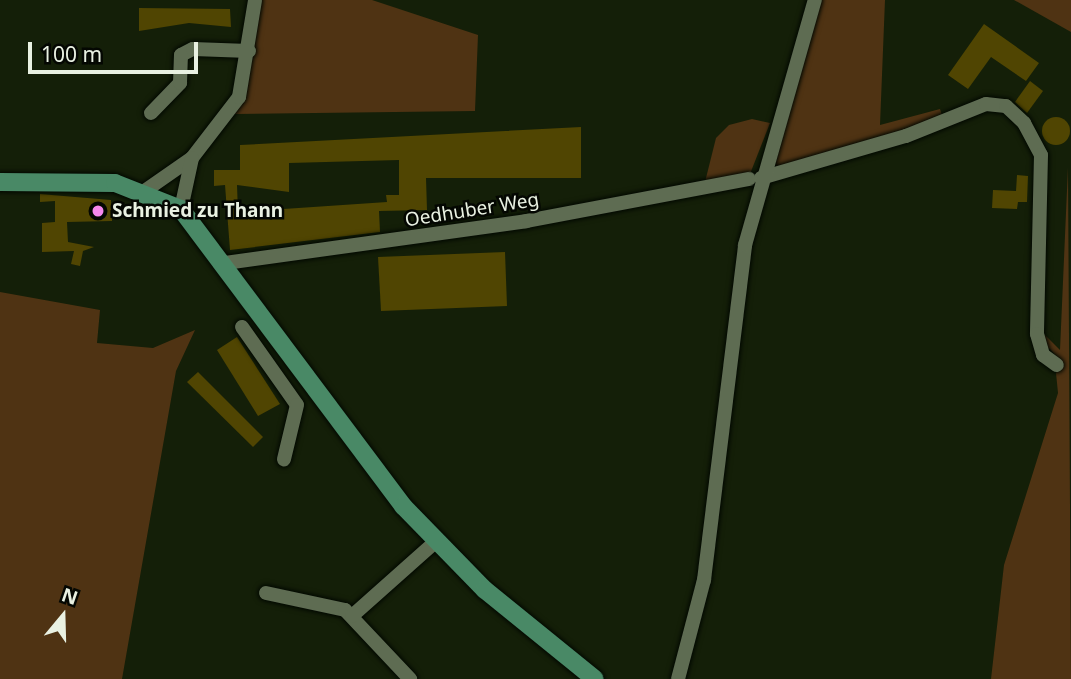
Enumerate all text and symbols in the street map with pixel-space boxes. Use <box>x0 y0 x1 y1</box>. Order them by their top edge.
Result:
scale bar <box>32 28 201 72</box>
text: 100 m <box>41 40 102 68</box>
street label: Oedhuber Weg <box>403 188 541 232</box>
place label: Schmied zu Thann <box>112 200 283 222</box>
marker: Schmied zu Thann <box>90 203 106 219</box>
north arrow <box>28 581 98 651</box>
text: N <box>58 581 81 611</box>

